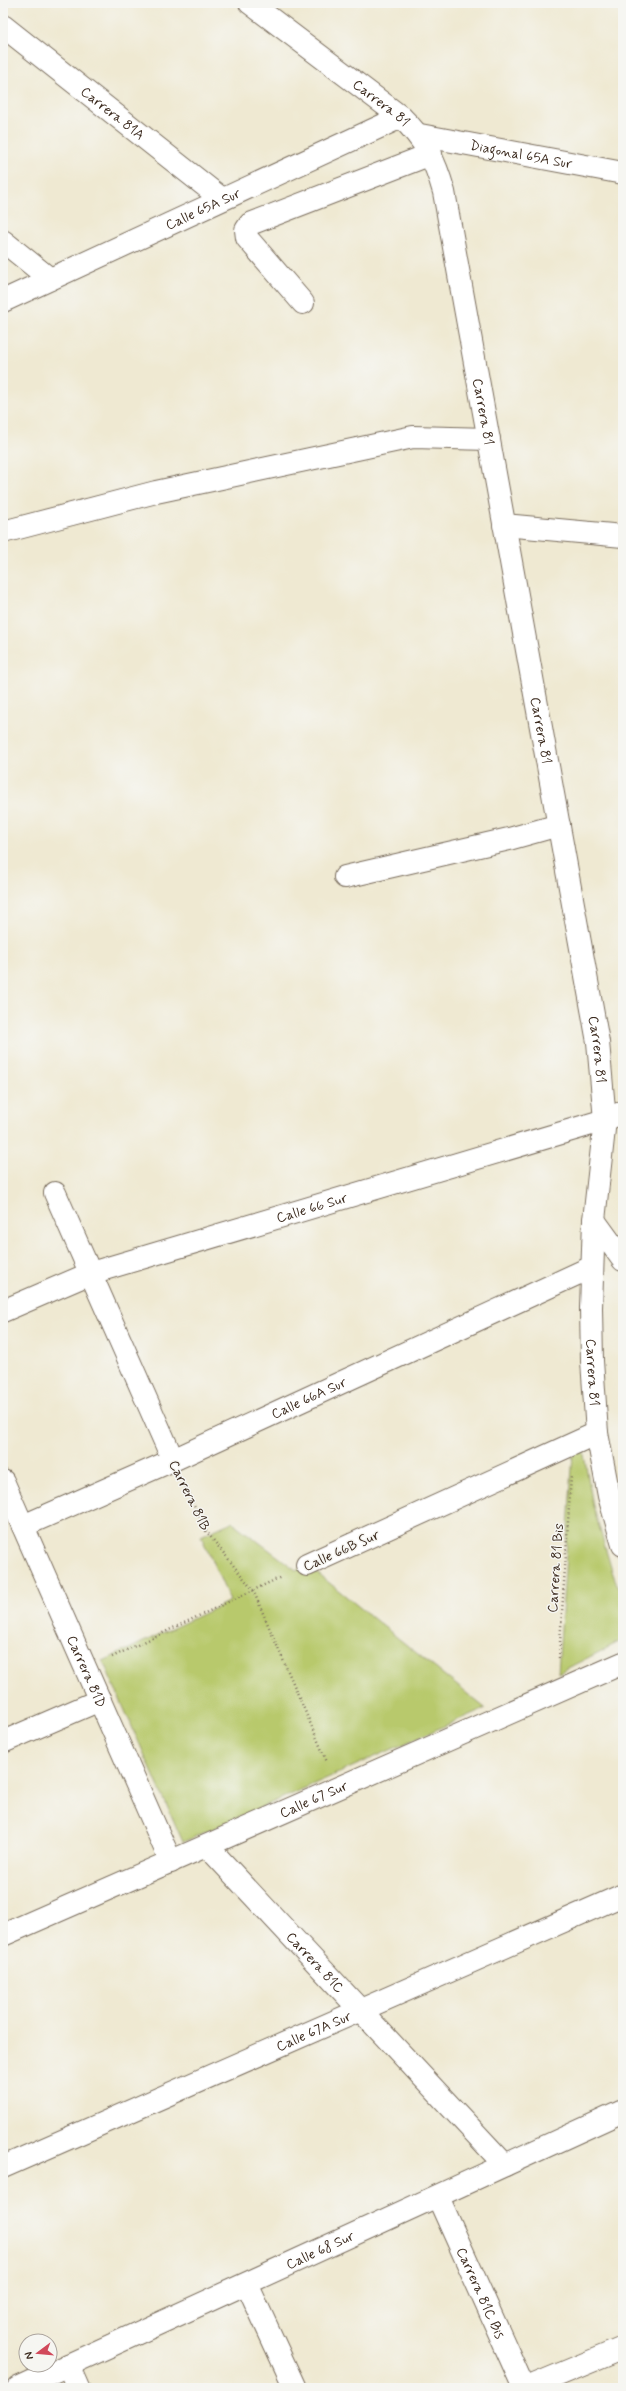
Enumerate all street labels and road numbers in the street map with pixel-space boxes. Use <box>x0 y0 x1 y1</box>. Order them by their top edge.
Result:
street label: Carrera 81 <box>349 76 414 131</box>
street label: Carrera 81A <box>77 83 148 144</box>
street label: Diagonal 65A Sur <box>469 137 574 173</box>
street label: Calle 65A Sur <box>163 184 244 235</box>
street label: Carrera 81 <box>468 377 498 447</box>
street label: Carrera 81 <box>526 696 555 765</box>
street label: Carrera 81 <box>583 1015 610 1084</box>
street label: Calle 66 Sur <box>274 1189 350 1227</box>
street label: Carrera 81 <box>582 1338 603 1407</box>
street label: Calle 66A Sur <box>268 1373 349 1424</box>
street label: Carrera 81B <box>164 1457 214 1534</box>
street label: Carrera 81 Bis <box>544 1523 568 1613</box>
street label: Calle 66B Sur <box>300 1526 383 1576</box>
street label: Carrera 81D <box>62 1633 110 1711</box>
street label: Calle 67 Sur <box>277 1777 351 1822</box>
street label: Carrera 81C <box>282 1928 348 1997</box>
street label: Calle 67A Sur <box>274 2007 354 2056</box>
street label: Calle 68 Sur <box>283 2227 357 2274</box>
street label: Carrera 81C Bis <box>452 2245 509 2342</box>

